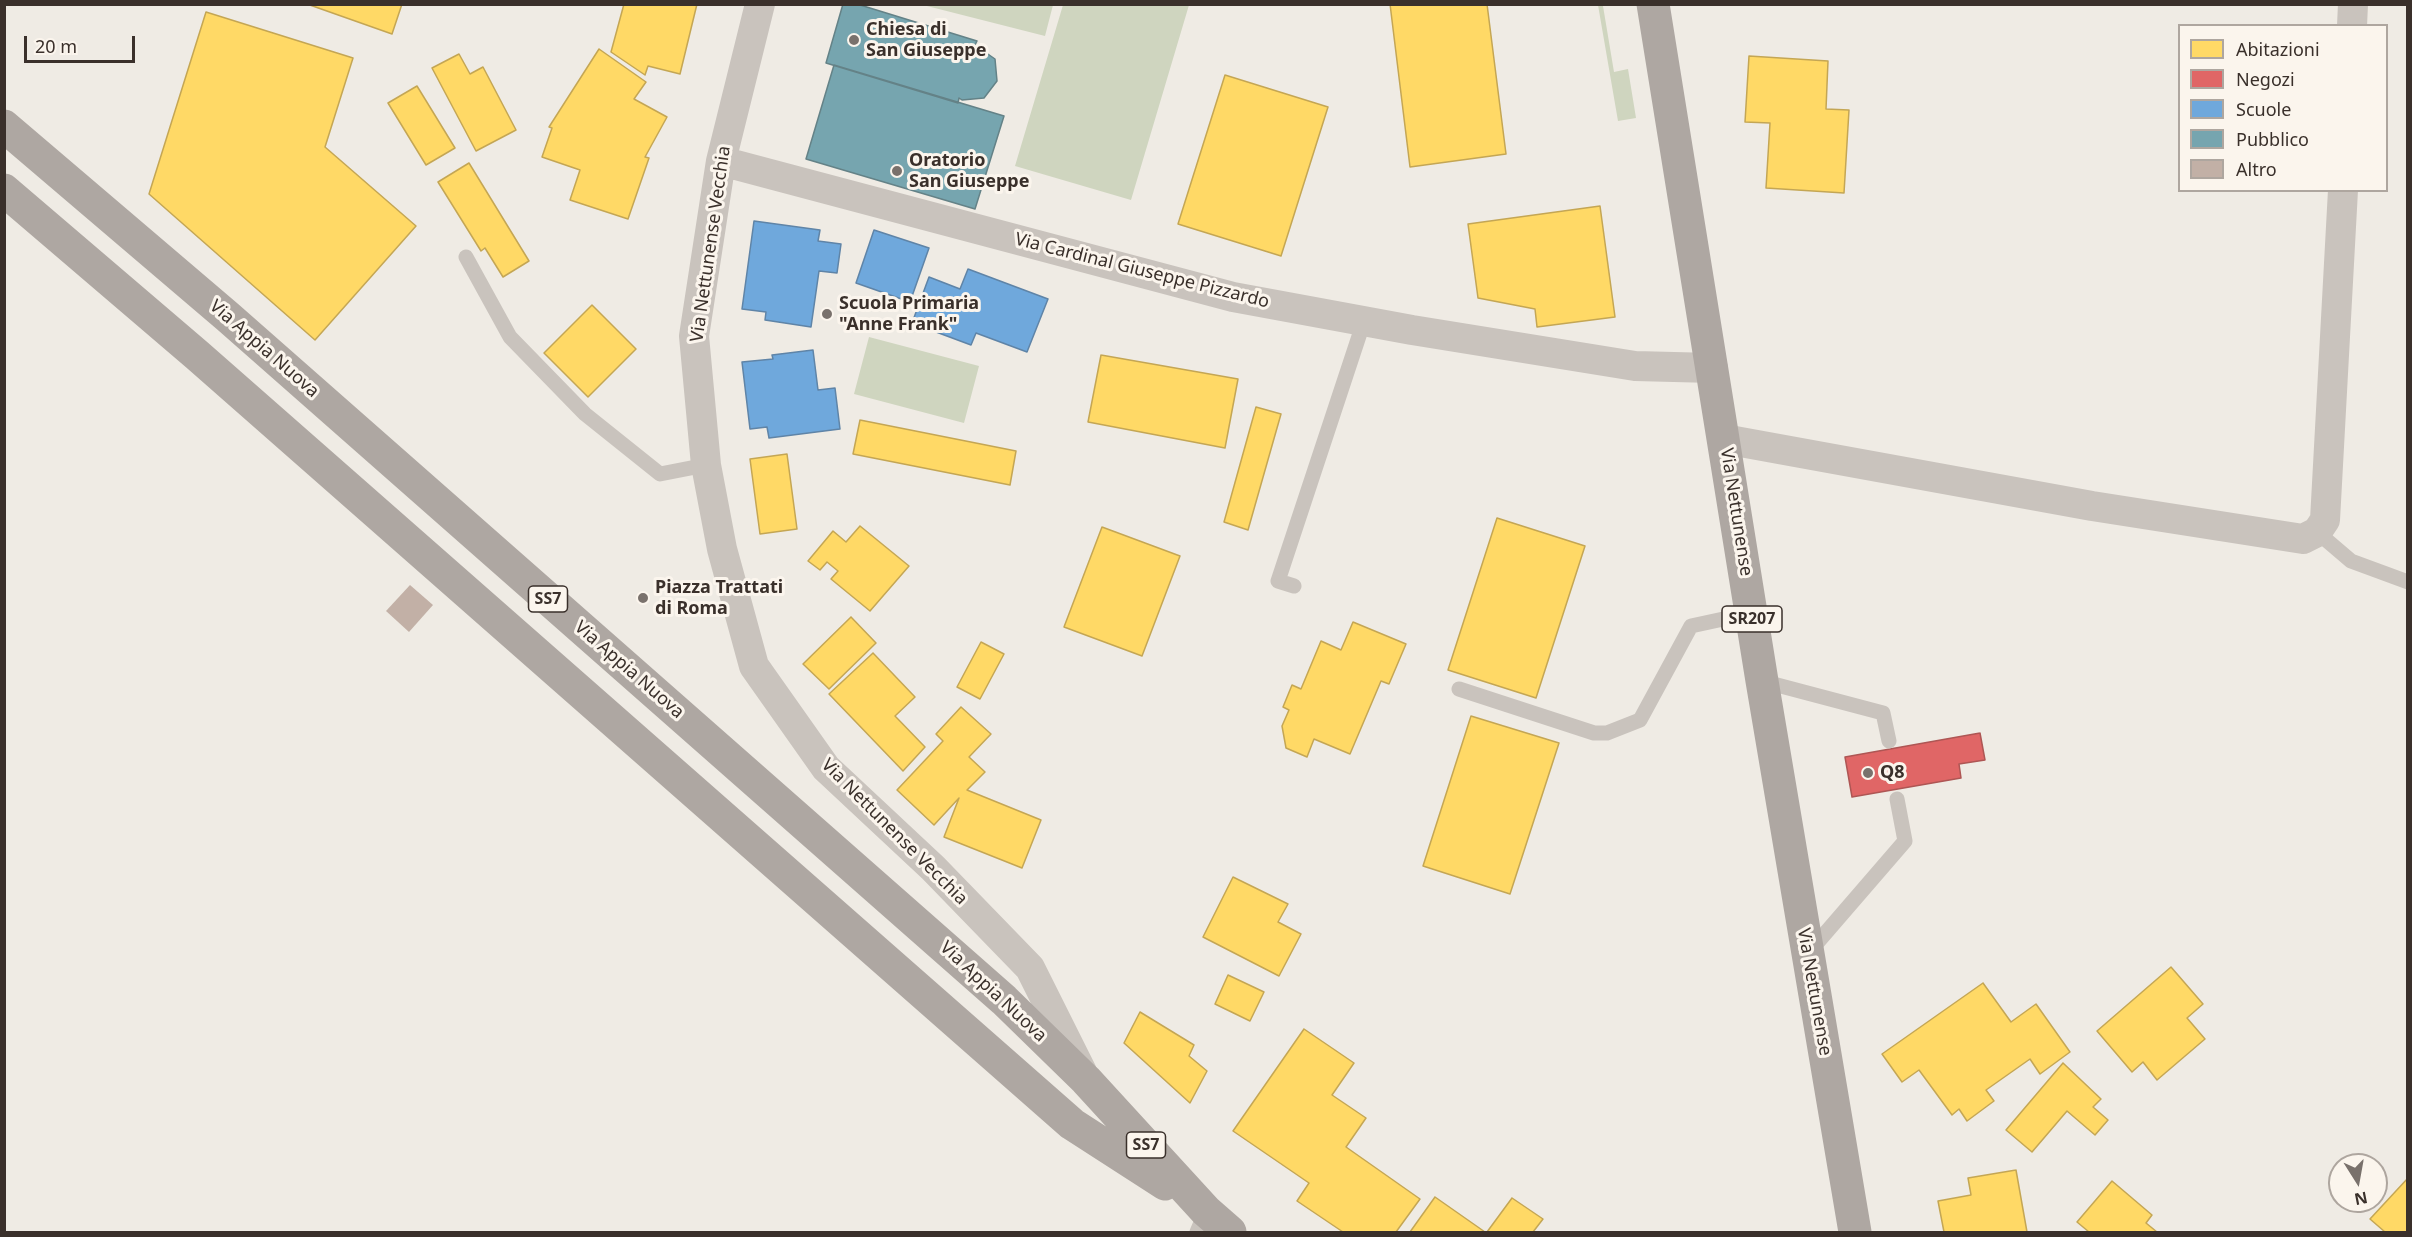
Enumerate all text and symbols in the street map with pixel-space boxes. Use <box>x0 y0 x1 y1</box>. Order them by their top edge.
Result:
place label: Chiesa di San Giuseppe <box>866 19 986 62</box>
scale bar <box>27 24 138 62</box>
legend <box>2178 24 2388 192</box>
marker: Chiesa di San Giuseppe <box>847 33 861 47</box>
text: 20 m <box>35 34 77 58</box>
text: Abitazioni <box>2236 37 2320 61</box>
text: Negozi <box>2236 67 2295 91</box>
text: Scuole <box>2236 97 2291 121</box>
text: Pubblico <box>2236 127 2309 151</box>
street label: Via Nettunense Vecchia <box>687 145 735 343</box>
place label: Oratorio San Giuseppe <box>909 150 1029 192</box>
text: Altro <box>2236 157 2277 181</box>
marker: Oratorio San Giuseppe <box>890 164 904 178</box>
street label: Via Cardinal Giuseppe Pizzardo <box>1013 229 1271 313</box>
place label: Scuola Primaria "Anne Frank" <box>839 293 979 336</box>
street label: Via Appia Nuova <box>205 296 323 402</box>
marker: Scuola Primaria "Anne Frank" <box>820 307 834 321</box>
street label: Via Nettunense <box>1715 446 1757 578</box>
place label: Piazza Trattati di Roma <box>655 577 783 620</box>
road number: SS7 <box>528 586 568 612</box>
marker: Piazza Trattati di Roma <box>636 591 650 605</box>
road number: SR207 <box>1722 606 1782 632</box>
street label: Via Appia Nuova <box>570 617 688 723</box>
street label: Via Nettunense Vecchia <box>816 754 972 910</box>
place label: Q8 <box>1880 762 1905 784</box>
marker: Q8 <box>1861 766 1875 780</box>
street label: Via Nettunense <box>1792 926 1836 1058</box>
street label: Via Appia Nuova <box>935 937 1051 1047</box>
road number: SS7 <box>1126 1132 1166 1158</box>
north arrow <box>2328 1153 2388 1213</box>
text: N <box>2353 1187 2370 1211</box>

